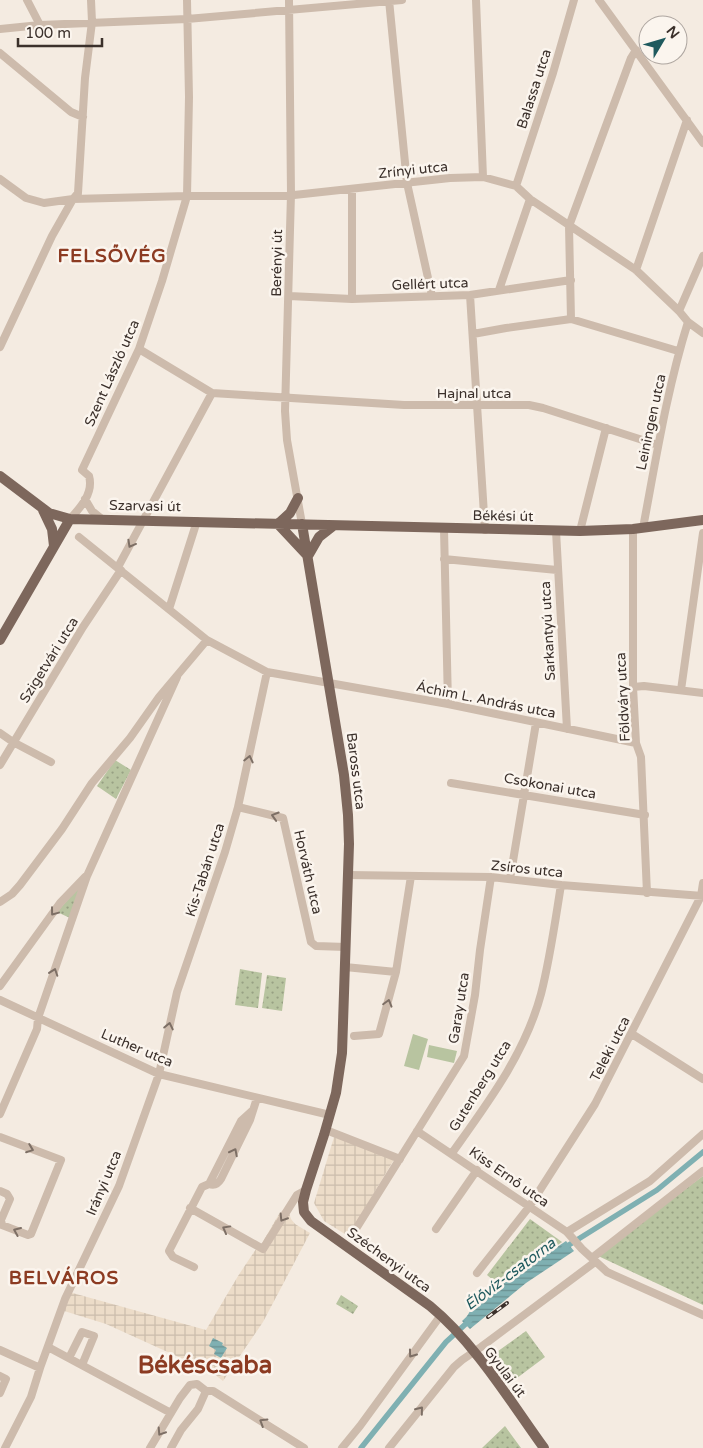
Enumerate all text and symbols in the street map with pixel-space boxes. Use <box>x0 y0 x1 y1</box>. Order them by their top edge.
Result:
scale bar <box>18 15 101 47</box>
north arrow <box>638 15 688 65</box>
text: N <box>663 23 683 42</box>
text: 100 m <box>25 24 71 42</box>
street label: Balassa utca <box>513 47 555 131</box>
street label: Zrínyi utca <box>377 158 449 182</box>
street label: Berényi út <box>268 228 286 297</box>
district label: FELSŐVÉG <box>57 244 167 267</box>
street label: Gellért utca <box>391 274 469 294</box>
street label: Szent László utca <box>81 317 143 429</box>
street label: Leiningen utca <box>632 372 670 472</box>
street label: Hajnal utca <box>437 385 511 402</box>
street label: Szarvasi út <box>109 497 182 515</box>
street label: Békési út <box>472 507 534 525</box>
one-way arrow <box>127 538 137 547</box>
street label: Sarkantyú utca <box>537 581 559 681</box>
street label: Szigetvári utca <box>16 614 82 706</box>
street label: Földváry utca <box>612 652 634 742</box>
street label: Áchim L. András utca <box>415 678 557 722</box>
street label: Baross utca <box>343 732 369 810</box>
one-way arrow <box>243 755 254 764</box>
street label: Csokonai utca <box>502 770 598 802</box>
one-way arrow <box>271 812 280 822</box>
street label: Kis-Tabán utca <box>182 821 228 919</box>
street label: Horváth utca <box>290 828 326 916</box>
street label: Zsíros utca <box>490 857 564 881</box>
one-way arrow <box>51 906 59 915</box>
one-way arrow <box>48 968 58 976</box>
street label: Garay utca <box>445 971 473 1045</box>
one-way arrow <box>382 999 392 1008</box>
street label: Teleki utca <box>586 1014 634 1084</box>
one-way arrow <box>163 1022 174 1031</box>
street label: Luther utca <box>98 1025 176 1071</box>
street label: Gutenberg utca <box>445 1037 515 1135</box>
one-way arrow <box>26 1143 34 1153</box>
street label: Kiss Ernő utca <box>466 1143 552 1211</box>
street label: Irányi utca <box>83 1148 125 1218</box>
one-way arrow <box>228 1148 238 1157</box>
one-way arrow <box>279 1212 289 1221</box>
street label: Széchenyi utca <box>344 1224 434 1296</box>
one-way arrow <box>223 1225 232 1235</box>
one-way arrow <box>13 1226 22 1237</box>
water label: Élővíz-csatorna <box>461 1234 559 1314</box>
district label: BELVÁROS <box>9 1266 119 1289</box>
street label: Gyulai út <box>480 1343 530 1401</box>
one-way arrow <box>409 1348 418 1358</box>
district label: Békéscsaba <box>138 1351 272 1380</box>
one-way arrow <box>414 1407 422 1416</box>
one-way arrow <box>259 1419 268 1429</box>
one-way arrow <box>157 1426 167 1435</box>

